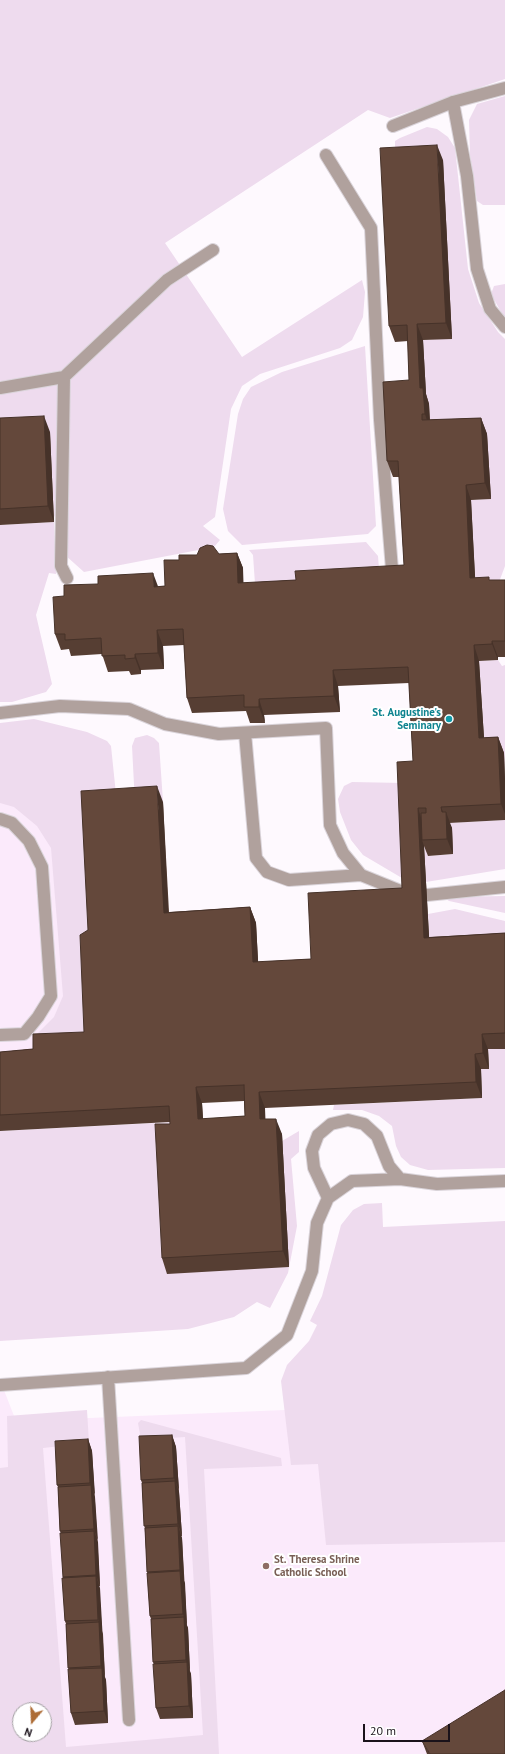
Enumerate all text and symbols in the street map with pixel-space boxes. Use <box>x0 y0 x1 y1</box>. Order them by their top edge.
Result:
place label: St. Augustine's Seminary <box>372 706 441 732</box>
marker: St. Augustine's Seminary <box>444 714 454 724</box>
place label: St. Theresa Shrine Catholic School <box>274 1553 360 1579</box>
marker: St. Theresa Shrine Catholic School <box>261 1561 271 1571</box>
north arrow <box>12 1702 52 1742</box>
scale bar <box>365 1716 452 1742</box>
text: 20 m <box>370 1723 396 1738</box>
text: N <box>23 1725 34 1740</box>

